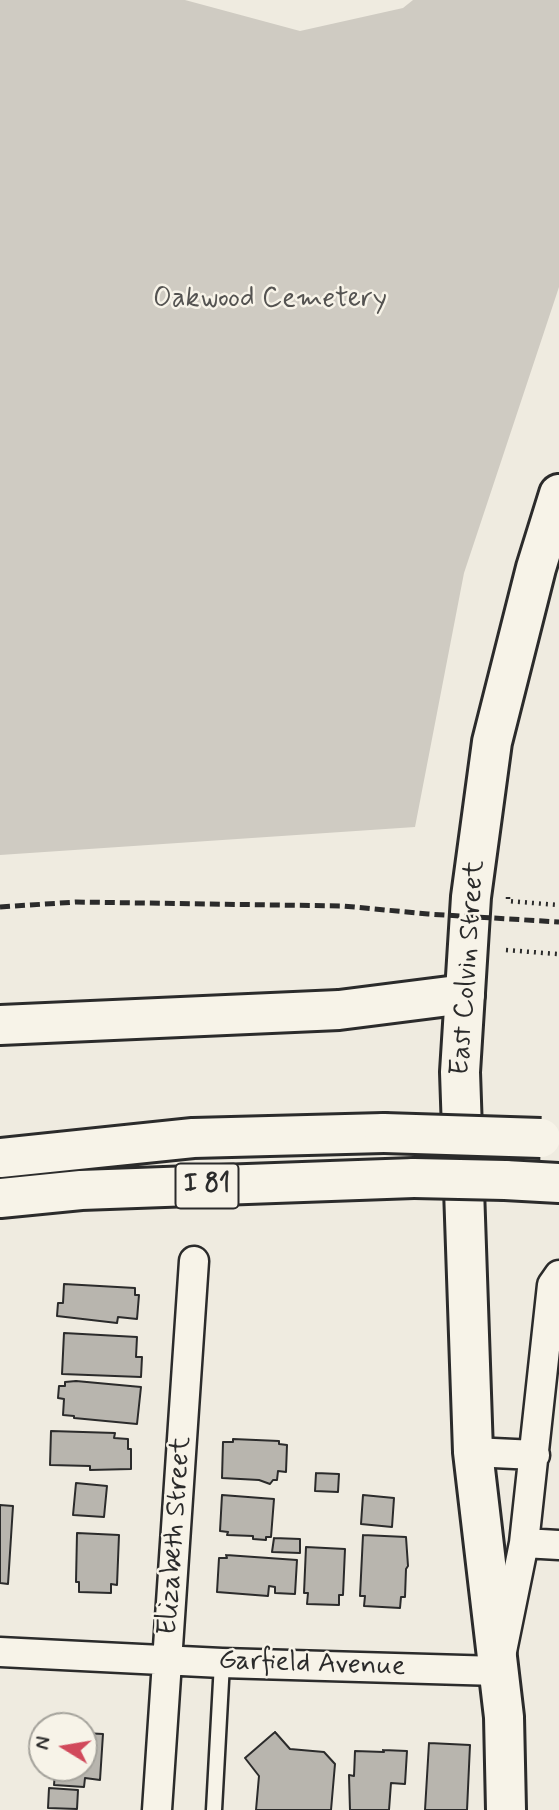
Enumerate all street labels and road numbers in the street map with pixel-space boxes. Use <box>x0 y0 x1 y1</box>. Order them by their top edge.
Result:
street label: East Colvin Street <box>445 859 493 1077</box>
road number: I 81 <box>176 1163 238 1208</box>
street label: Elizabeth Street <box>152 1435 200 1637</box>
street label: Garfield Avenue <box>218 1645 406 1685</box>

